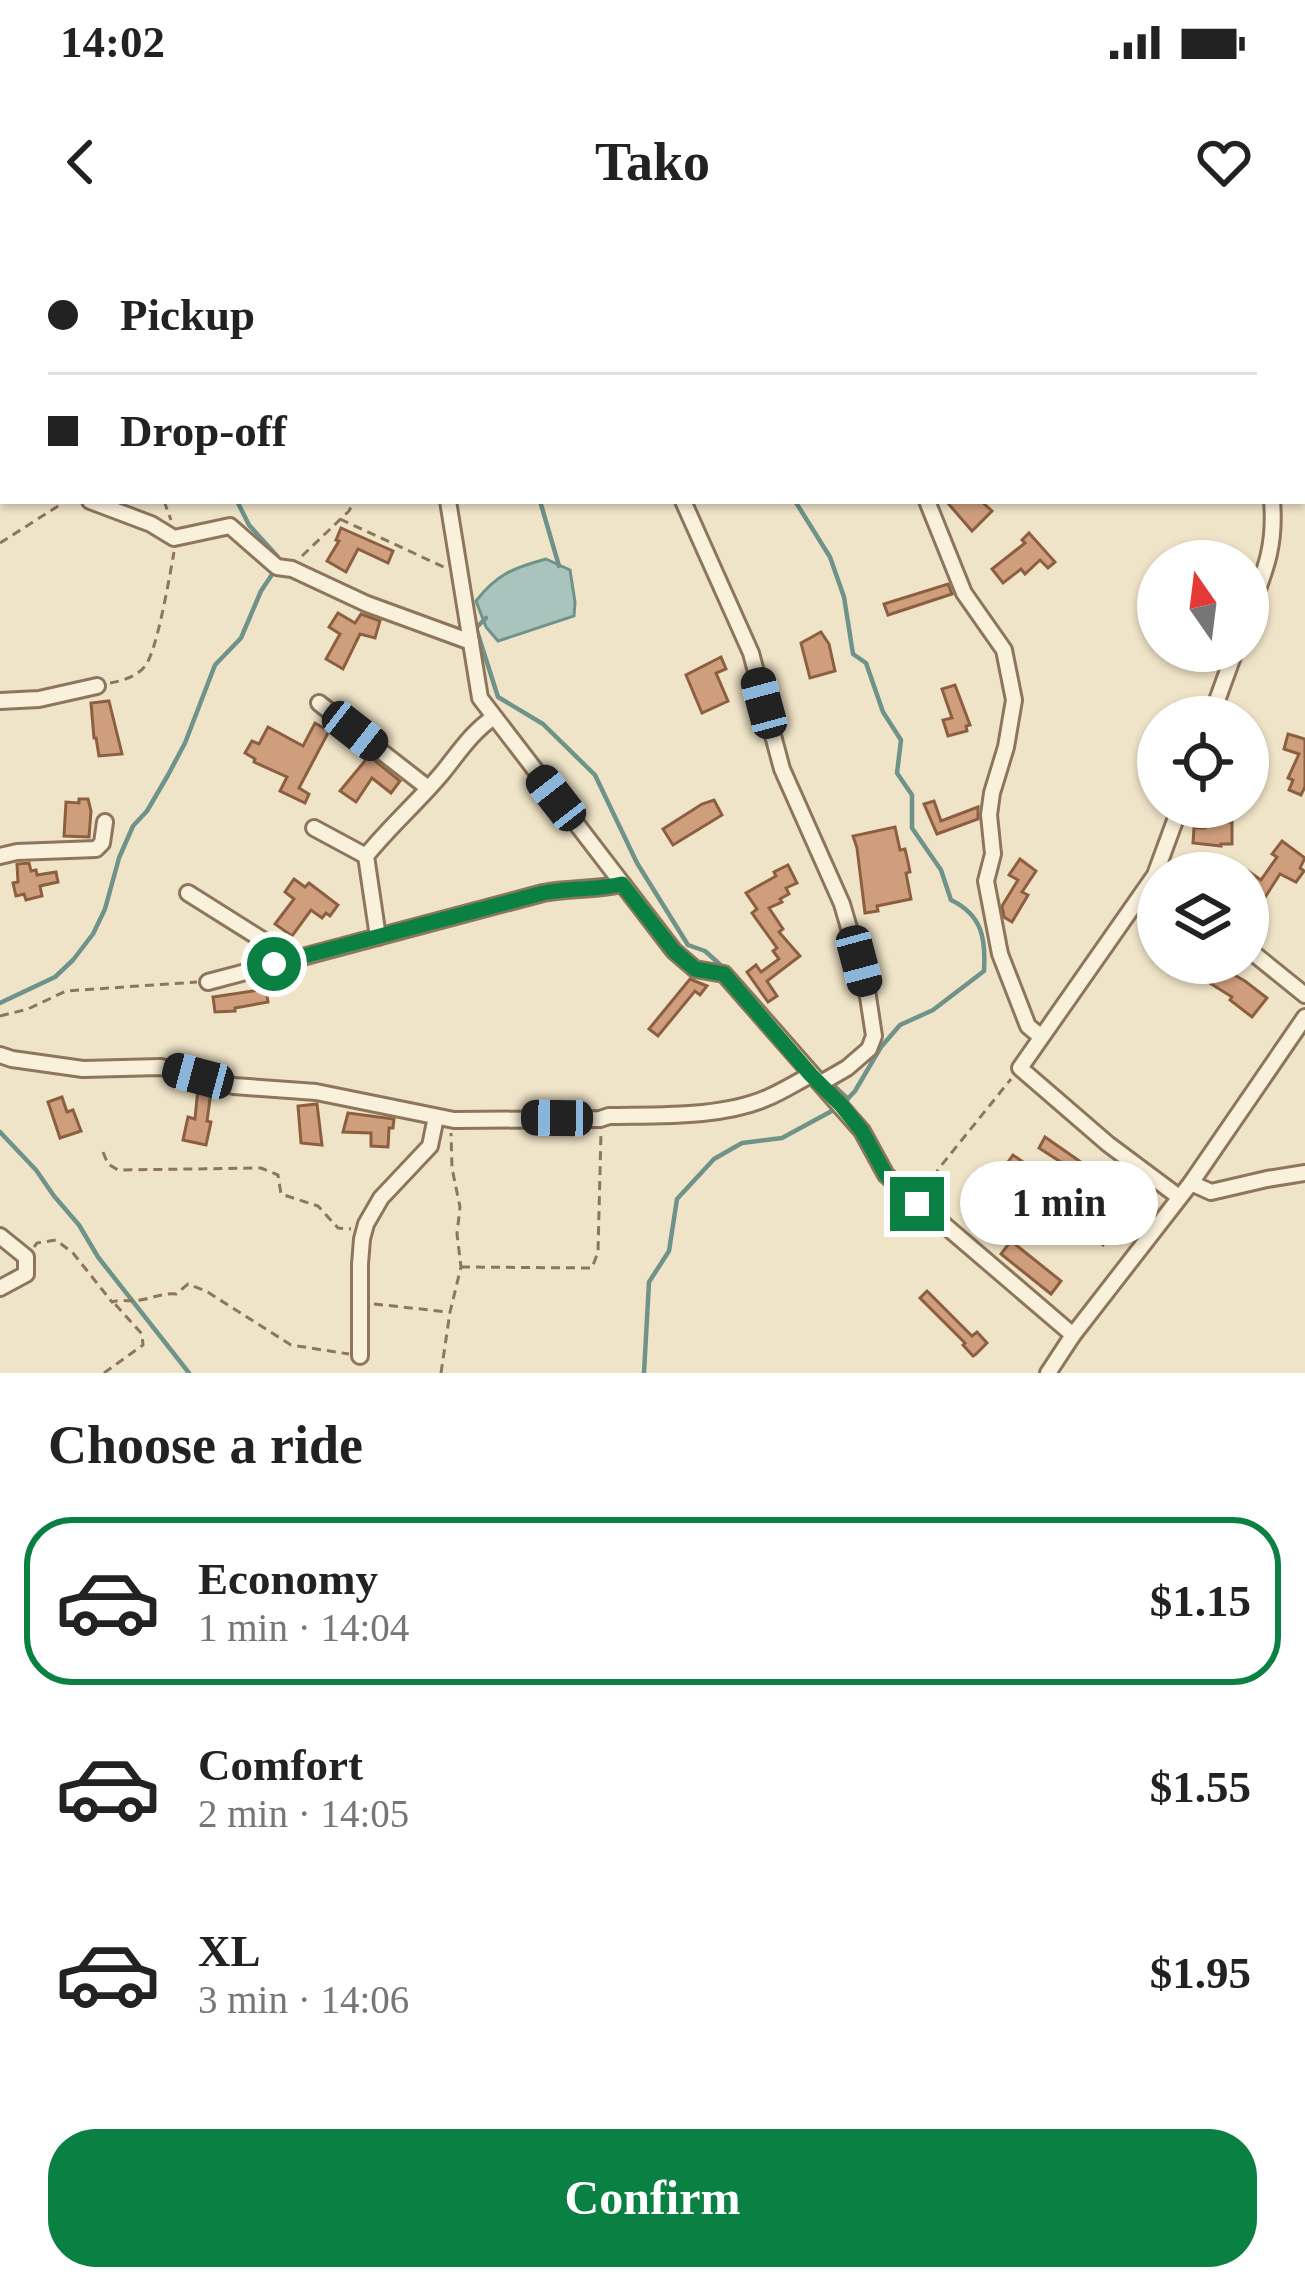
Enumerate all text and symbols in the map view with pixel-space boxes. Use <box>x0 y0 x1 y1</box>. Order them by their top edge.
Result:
text: 14:02 <box>60 17 165 67</box>
icon: back <box>48 129 114 195</box>
icon: heart <box>1191 129 1257 195</box>
text: Tako <box>595 132 710 192</box>
text: Pickup <box>120 290 255 340</box>
text: Drop-off <box>120 406 287 456</box>
north arrow <box>1137 540 1269 672</box>
map controls <box>1137 540 1269 984</box>
car <box>737 664 791 742</box>
car <box>316 695 394 767</box>
button: locate <box>1137 696 1269 828</box>
car <box>520 759 592 837</box>
button: layers <box>1137 852 1269 984</box>
car <box>832 922 886 1000</box>
route start <box>247 937 301 991</box>
car <box>159 1049 237 1103</box>
car <box>521 1099 593 1137</box>
callout: 1 min <box>959 1162 1157 1246</box>
route end <box>890 1177 944 1231</box>
text: 1 min <box>1012 1181 1106 1224</box>
text: Choose a ride <box>48 1415 363 1475</box>
icon: car <box>54 1547 162 1655</box>
text: Economy <box>198 1554 378 1604</box>
text: $1.15 <box>1150 1576 1251 1626</box>
text: 1 min · 14:04 <box>198 1606 409 1649</box>
icon: car <box>54 1733 162 1841</box>
text: Comfort <box>198 1740 363 1790</box>
text: $1.55 <box>1150 1762 1251 1812</box>
text: 2 min · 14:05 <box>198 1792 409 1835</box>
icon: car <box>54 1919 162 2027</box>
text: XL <box>198 1926 261 1976</box>
text: $1.95 <box>1150 1948 1251 1998</box>
text: 3 min · 14:06 <box>198 1978 409 2021</box>
button: Confirm <box>48 2129 1257 2267</box>

